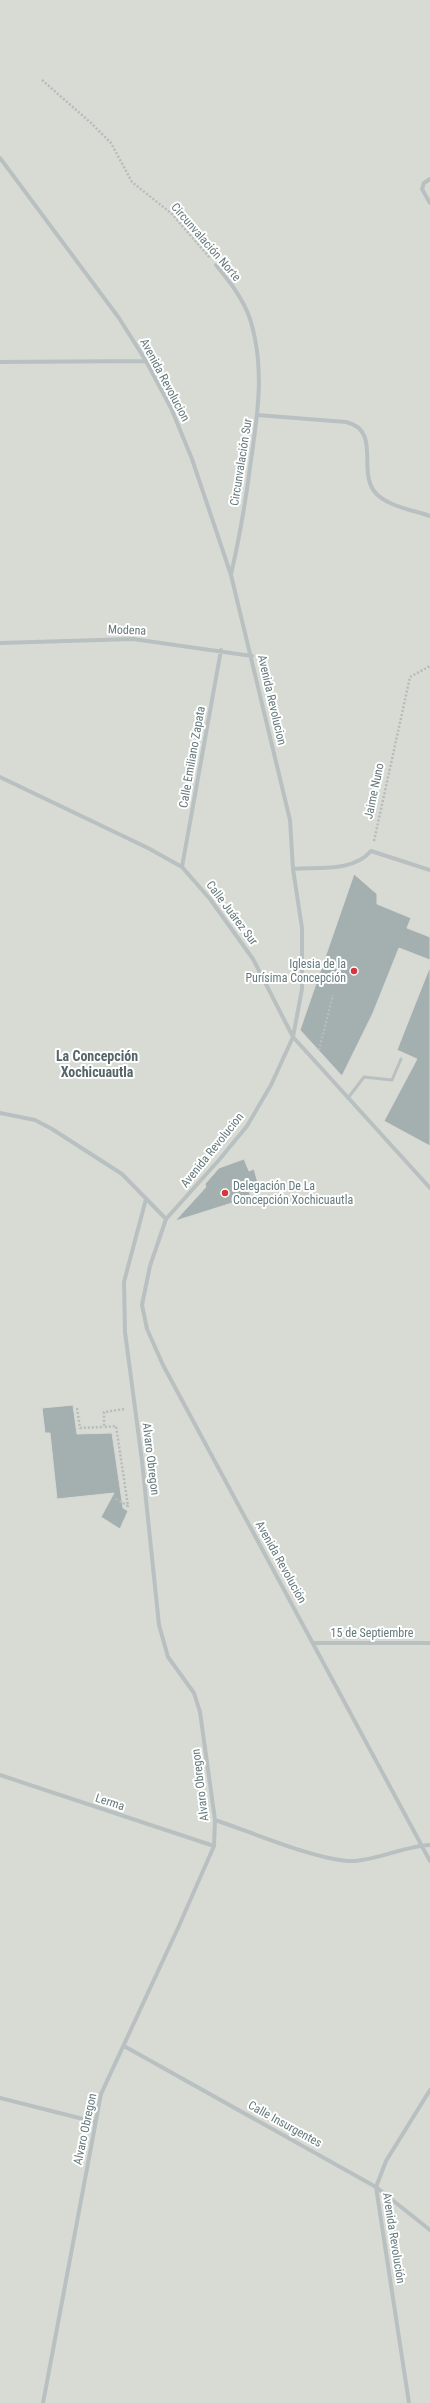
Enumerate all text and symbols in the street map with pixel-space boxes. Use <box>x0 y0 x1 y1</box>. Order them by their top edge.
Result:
street label: Circunvalación Norte <box>168 200 244 284</box>
street label: Avenida Revolucion <box>137 336 193 424</box>
street label: Circunvalación Sur <box>227 417 255 507</box>
street label: Modena <box>108 622 147 638</box>
street label: Avenida Revolucion <box>255 654 289 747</box>
street label: Calle Emiliano Zapata <box>176 705 208 809</box>
street label: Jaime Nuno <box>361 762 387 820</box>
street label: Calle Juárez Sur <box>203 878 261 948</box>
place label: Iglesia de la Purísima Concepción <box>245 957 346 985</box>
marker: Iglesia de la Purísima Concepción <box>349 966 359 976</box>
district label: La Concepción Xochicuautla <box>56 1048 138 1080</box>
street label: Avenida Revolucion <box>178 1110 247 1190</box>
place label: Delegación De La Concepción Xochicuautla <box>233 1179 353 1207</box>
marker: Delegación De La Concepción Xochicuautla <box>220 1188 230 1198</box>
street label: Alvaro Obregon <box>140 1422 162 1496</box>
street label: Avenida Revolución <box>253 1518 310 1606</box>
street label: 15 de Septiembre <box>331 1626 414 1640</box>
street label: Alvaro Obregon <box>189 1748 211 1822</box>
street label: Lerma <box>94 1791 127 1813</box>
street label: Alvaro Obregon <box>71 2092 99 2166</box>
street label: Calle Insurgentes <box>246 2098 324 2150</box>
street label: Avenida Revolución <box>380 2191 408 2285</box>

